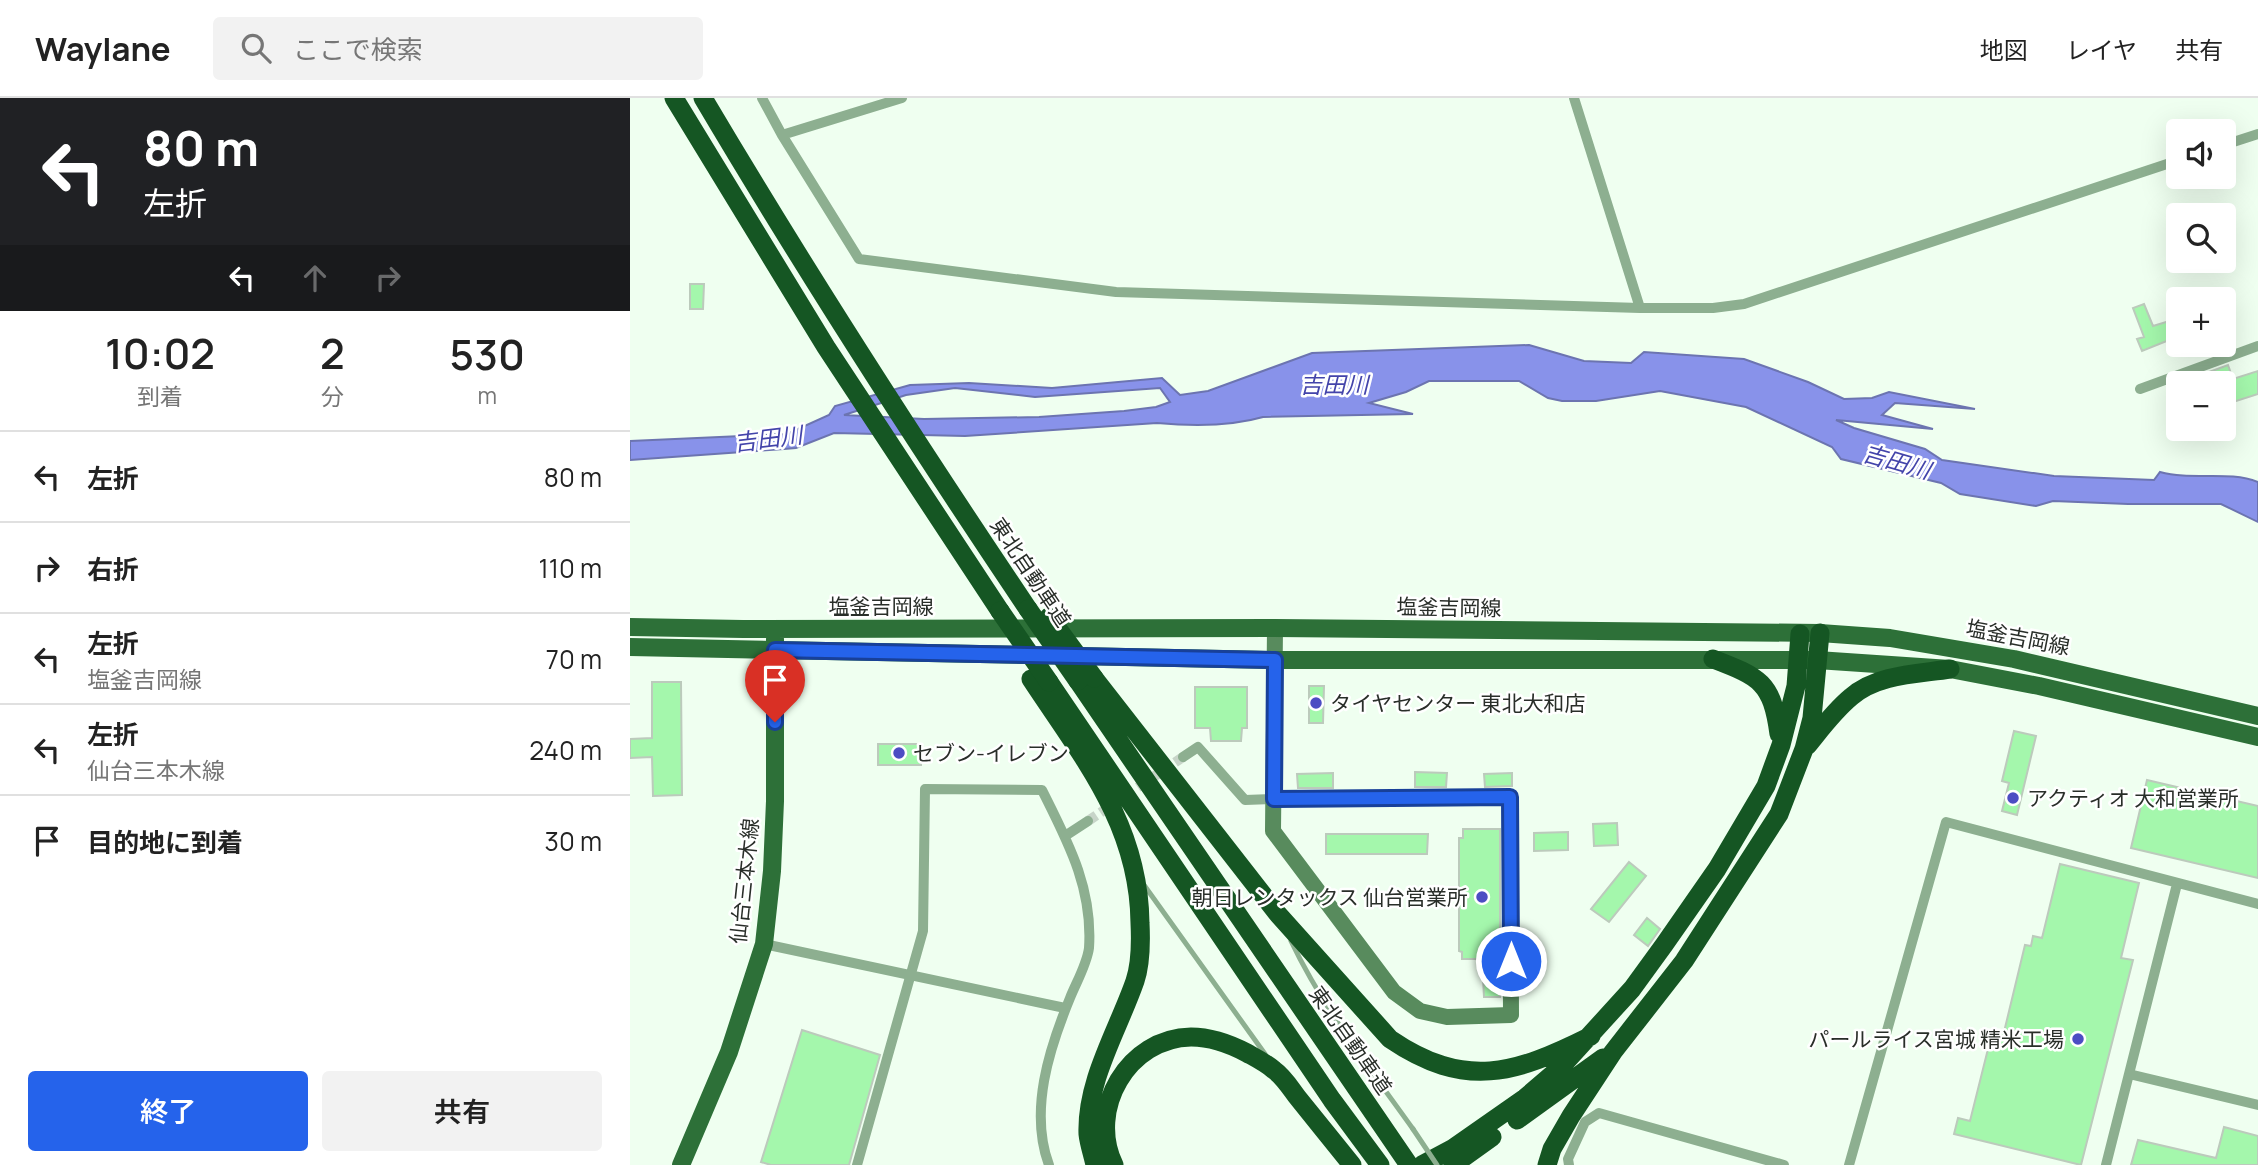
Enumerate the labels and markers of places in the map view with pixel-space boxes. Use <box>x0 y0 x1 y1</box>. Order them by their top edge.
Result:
pin <box>745 650 805 722</box>
place label: タイヤセンター 東北大和店 <box>1330 689 1586 717</box>
marker: タイヤセンター 東北大和店 <box>1308 695 1324 711</box>
place label: セブン-イレブン <box>913 739 1069 767</box>
marker: セブン-イレブン <box>891 745 907 761</box>
place label: アクティオ 大和営業所 <box>2027 784 2239 812</box>
marker: アクティオ 大和営業所 <box>2005 790 2021 806</box>
place label: 朝日レンタックス 仙台営業所 <box>1191 883 1468 911</box>
marker: 朝日レンタックス 仙台営業所 <box>1474 889 1490 905</box>
place label: パールライス宮城 精米工場 <box>1808 1025 2064 1053</box>
marker: パールライス宮城 精米工場 <box>2070 1031 2086 1047</box>

